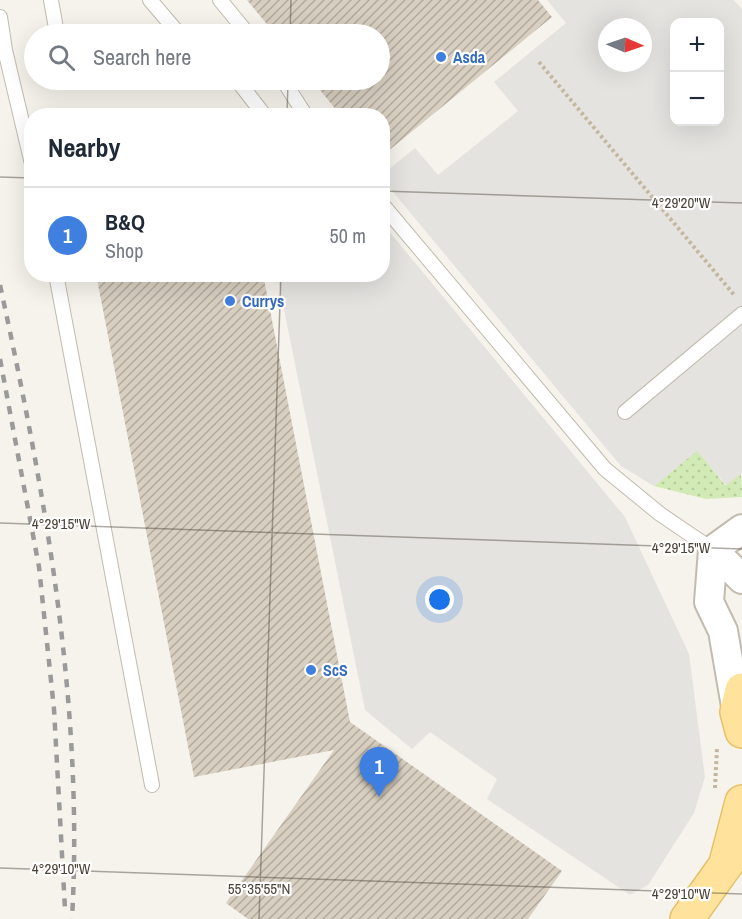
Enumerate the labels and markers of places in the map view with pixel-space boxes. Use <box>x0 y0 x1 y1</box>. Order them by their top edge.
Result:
place label: Asda <box>453 46 486 68</box>
marker: Asda <box>434 50 448 64</box>
place label: Currys <box>242 290 284 312</box>
marker: Currys <box>223 294 237 308</box>
place label: ScS <box>323 659 348 681</box>
marker: ScS <box>304 663 318 677</box>
pin: 1 <box>360 748 398 797</box>

